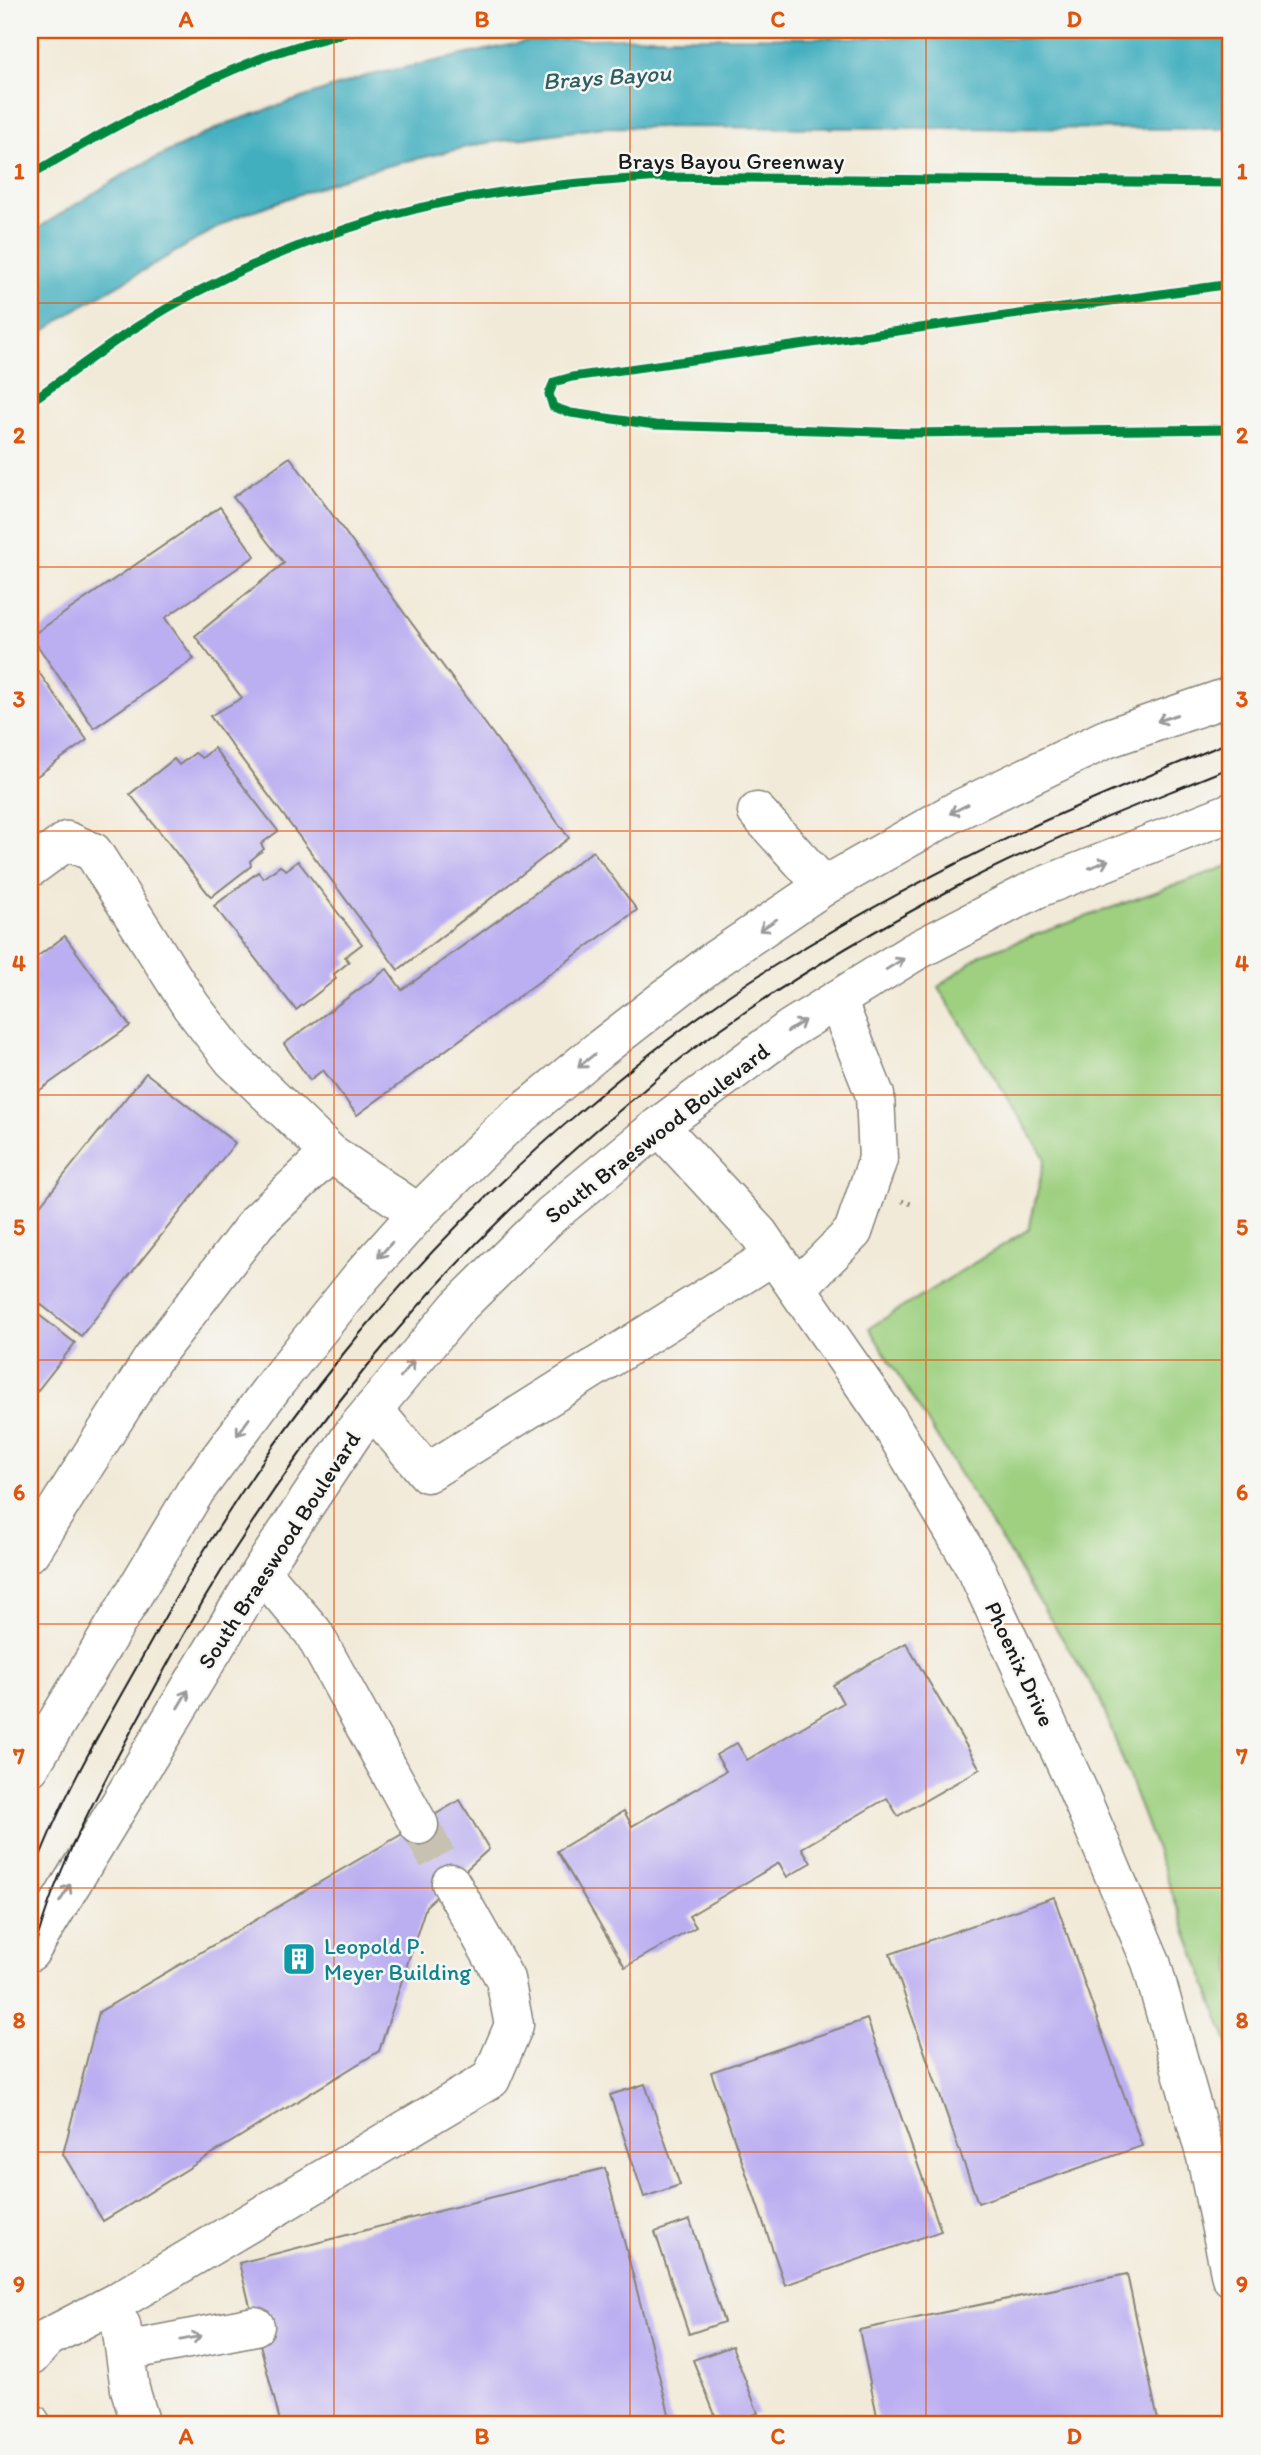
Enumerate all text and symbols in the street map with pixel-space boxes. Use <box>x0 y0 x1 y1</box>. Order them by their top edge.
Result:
text: A <box>178 5 194 33</box>
text: B <box>475 5 490 33</box>
text: C <box>771 5 786 33</box>
text: D <box>1066 5 1082 33</box>
water label: Brays Bayou <box>542 57 673 95</box>
street label: Brays Bayou Greenway <box>618 147 844 175</box>
text: 1 <box>14 157 25 185</box>
text: 1 <box>1237 157 1248 185</box>
text: 2 <box>13 421 26 449</box>
text: 2 <box>1236 421 1249 449</box>
text: 3 <box>13 685 26 713</box>
text: 3 <box>1236 685 1249 713</box>
one-way arrow <box>1156 713 1178 725</box>
one-way arrow <box>949 803 970 817</box>
one-way arrow <box>1088 856 1110 869</box>
one-way arrow <box>759 917 778 932</box>
text: 4 <box>12 949 26 977</box>
text: 4 <box>1235 949 1249 977</box>
one-way arrow <box>885 956 905 970</box>
one-way arrow <box>786 1018 806 1032</box>
street label: South Braeswood Boulevard <box>539 1036 775 1229</box>
one-way arrow <box>577 1053 595 1069</box>
text: 5 <box>13 1213 25 1241</box>
text: 5 <box>1236 1213 1248 1241</box>
one-way arrow <box>376 1241 393 1258</box>
one-way arrow <box>399 1360 415 1378</box>
one-way arrow <box>235 1418 250 1436</box>
street label: South Braeswood Boulevard <box>192 1426 367 1674</box>
text: 6 <box>13 1478 25 1506</box>
text: 6 <box>1236 1478 1248 1506</box>
street label: Phoenix Drive <box>979 1597 1061 1731</box>
one-way arrow <box>176 1689 190 1709</box>
text: 7 <box>12 1742 25 1770</box>
text: 7 <box>1235 1742 1248 1770</box>
one-way arrow <box>57 1884 72 1903</box>
place label: Leopold P. Meyer Building <box>324 1932 471 1986</box>
building icon: Leopold P. Meyer Building <box>280 1940 318 1978</box>
text: 8 <box>13 2006 26 2034</box>
text: 8 <box>1236 2006 1249 2034</box>
text: 9 <box>13 2270 25 2298</box>
text: 9 <box>1236 2270 1248 2298</box>
one-way arrow <box>179 2331 202 2345</box>
text: A <box>178 2422 194 2450</box>
text: B <box>475 2422 490 2450</box>
text: C <box>771 2422 786 2450</box>
text: D <box>1066 2422 1082 2450</box>

